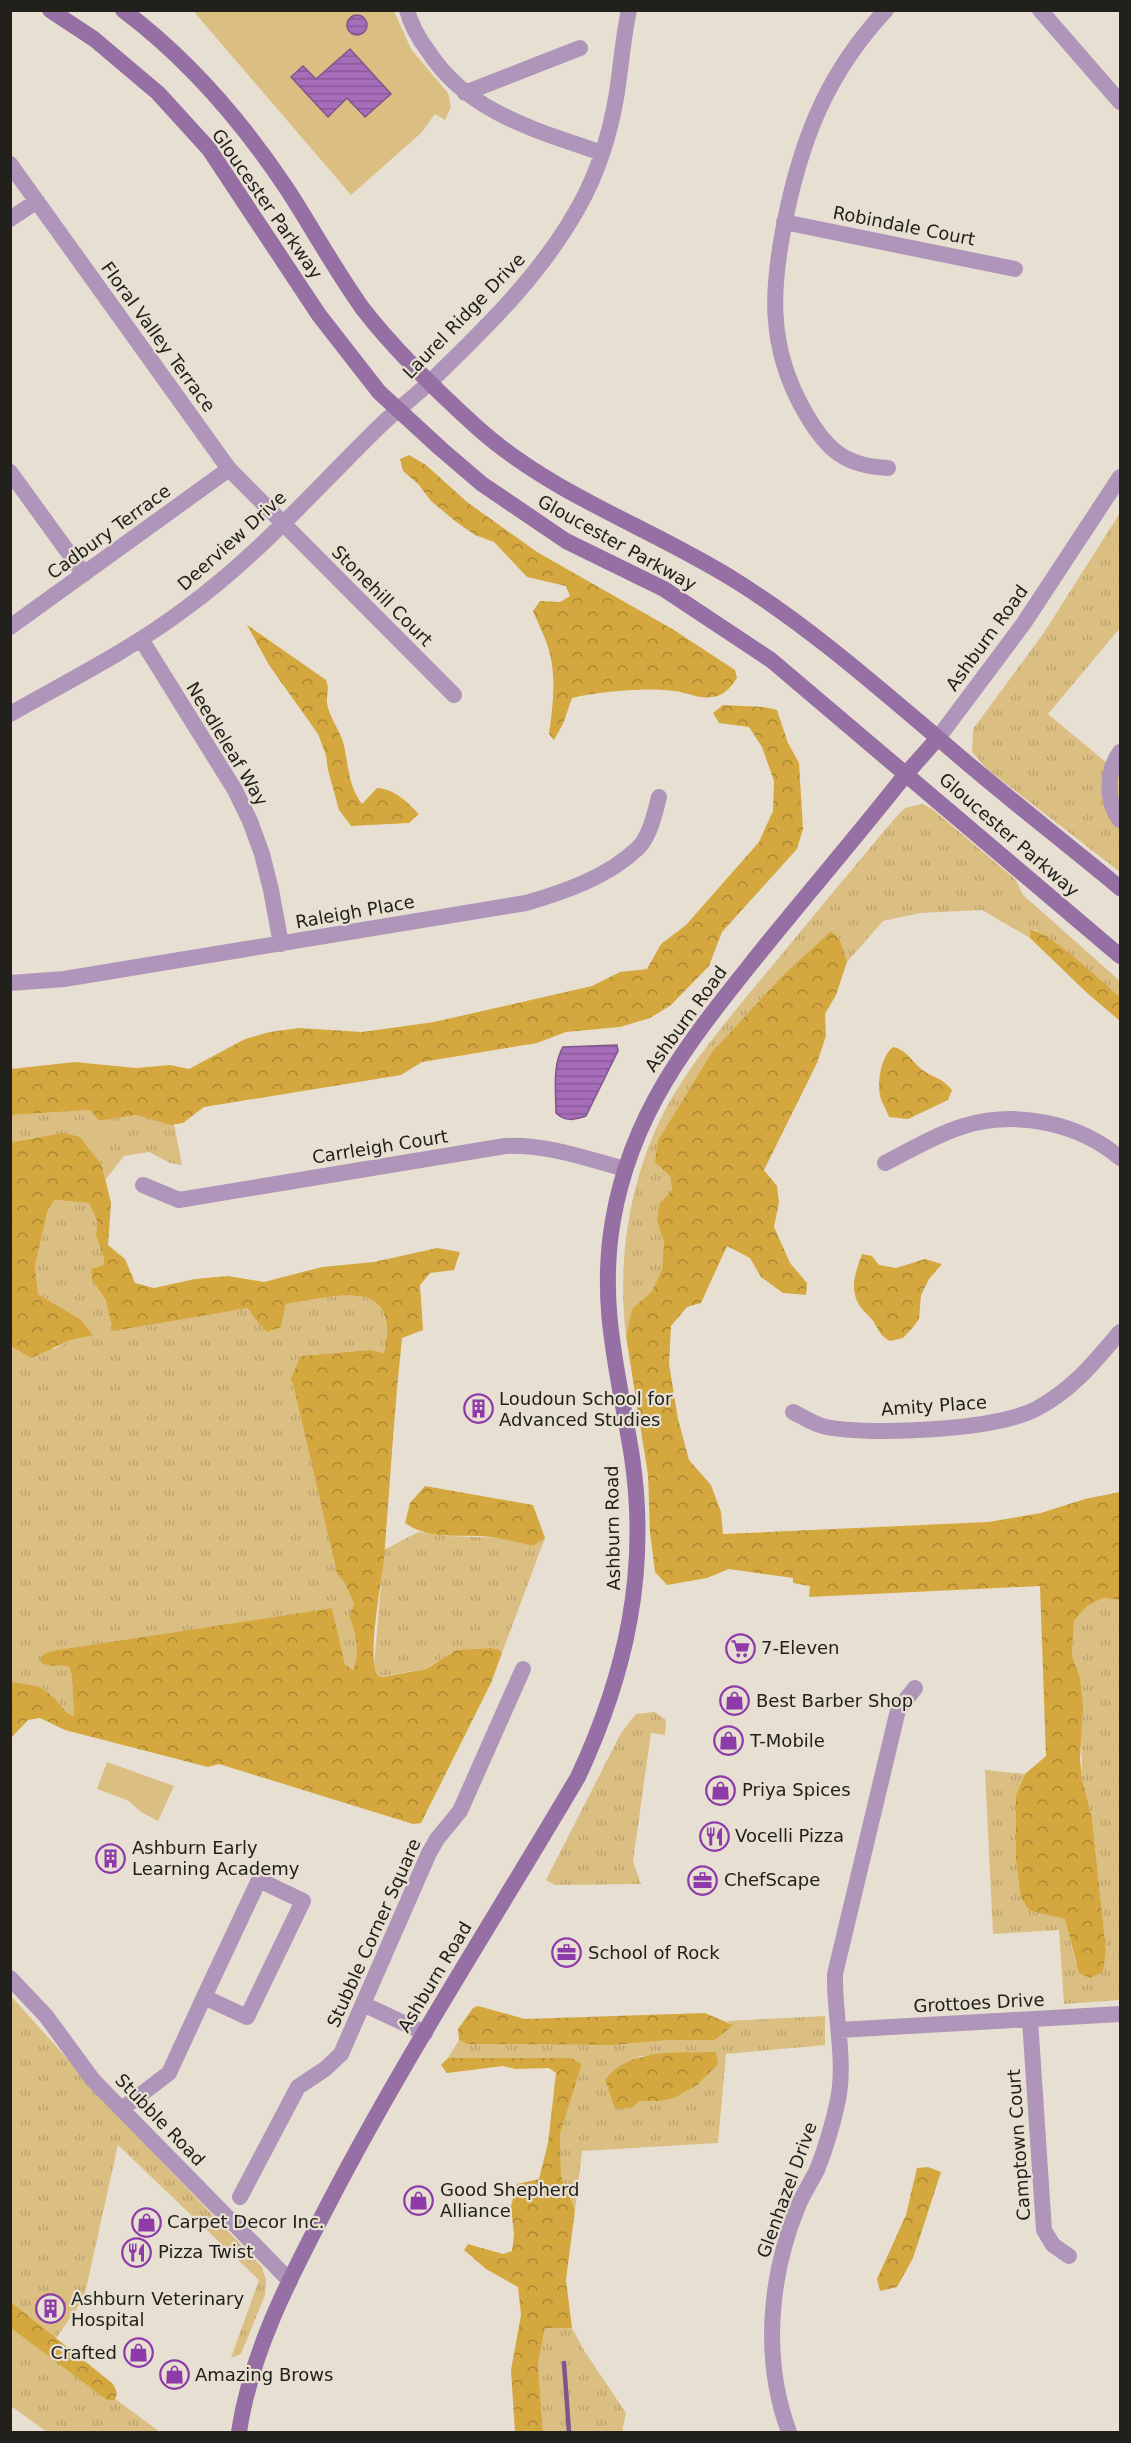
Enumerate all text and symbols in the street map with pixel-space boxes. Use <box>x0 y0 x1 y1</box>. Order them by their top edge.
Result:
street label: Gloucester Parkway <box>208 125 327 283</box>
street label: Robindale Court <box>831 201 977 250</box>
street label: Laurel Ridge Drive <box>398 249 529 383</box>
street label: Floral Valley Terrace <box>97 258 220 416</box>
street label: Cadbury Terrace <box>43 480 174 583</box>
street label: Deerview Drive <box>173 486 290 595</box>
street label: Gloucester Parkway <box>534 490 701 595</box>
street label: Stonehill Court <box>328 541 437 650</box>
street label: Ashburn Road <box>941 581 1032 695</box>
street label: Needleleaf Way <box>182 678 273 810</box>
street label: Gloucester Parkway <box>935 768 1084 901</box>
street label: Raleigh Place <box>294 891 416 932</box>
street label: Ashburn Road <box>640 962 731 1076</box>
street label: Carrleigh Court <box>311 1125 449 1168</box>
place label: Loudoun School for Advanced Studies <box>499 1388 673 1430</box>
street label: Amity Place <box>880 1391 988 1420</box>
building icon: Loudoun School for Advanced Studies <box>462 1393 494 1425</box>
street label: Ashburn Road <box>601 1465 624 1591</box>
supermarket icon: 7-Eleven <box>724 1632 756 1664</box>
place label: 7-Eleven <box>761 1637 840 1658</box>
shop icon: Best Barber Shop <box>719 1685 751 1717</box>
place label: Best Barber Shop <box>756 1690 913 1711</box>
shop icon: T-Mobile <box>713 1725 745 1757</box>
place label: T-Mobile <box>749 1730 825 1751</box>
shop icon: Priya Spices <box>705 1774 737 1806</box>
place label: Priya Spices <box>742 1779 851 1800</box>
restaurant icon: Vocelli Pizza <box>698 1820 730 1852</box>
place label: Vocelli Pizza <box>735 1825 844 1846</box>
street label: Stubble Corner Square <box>322 1835 425 2030</box>
place label: Ashburn Early Learning Academy <box>132 1837 300 1879</box>
building icon: Ashburn Early Learning Academy <box>95 1842 127 1874</box>
office icon: ChefScape <box>687 1864 719 1896</box>
place label: ChefScape <box>724 1869 820 1890</box>
street label: Ashburn Road <box>393 1918 476 2036</box>
office icon: School of Rock <box>551 1937 583 1969</box>
place label: School of Rock <box>588 1942 720 1963</box>
street label: Grottoes Drive <box>913 1989 1045 2016</box>
street label: Stubble Road <box>111 2069 209 2170</box>
street label: Camptown Court <box>1003 2069 1034 2222</box>
street label: Glenhazel Drive <box>752 2119 821 2261</box>
place label: Good Shepherd Alliance <box>440 2179 579 2221</box>
shop icon: Good Shepherd Alliance <box>403 2184 435 2216</box>
shop icon: Carpet Decor Inc. <box>130 2206 162 2238</box>
place label: Carpet Decor Inc. <box>167 2211 325 2232</box>
restaurant icon: Pizza Twist <box>121 2236 153 2268</box>
place label: Pizza Twist <box>158 2241 253 2262</box>
place label: Ashburn Veterinary Hospital <box>71 2288 245 2330</box>
building icon: Ashburn Veterinary Hospital <box>34 2293 66 2325</box>
shop icon: Crafted <box>122 2337 154 2369</box>
place label: Crafted <box>50 2342 117 2363</box>
shop icon: Amazing Brows <box>158 2359 190 2391</box>
place label: Amazing Brows <box>195 2364 333 2385</box>

